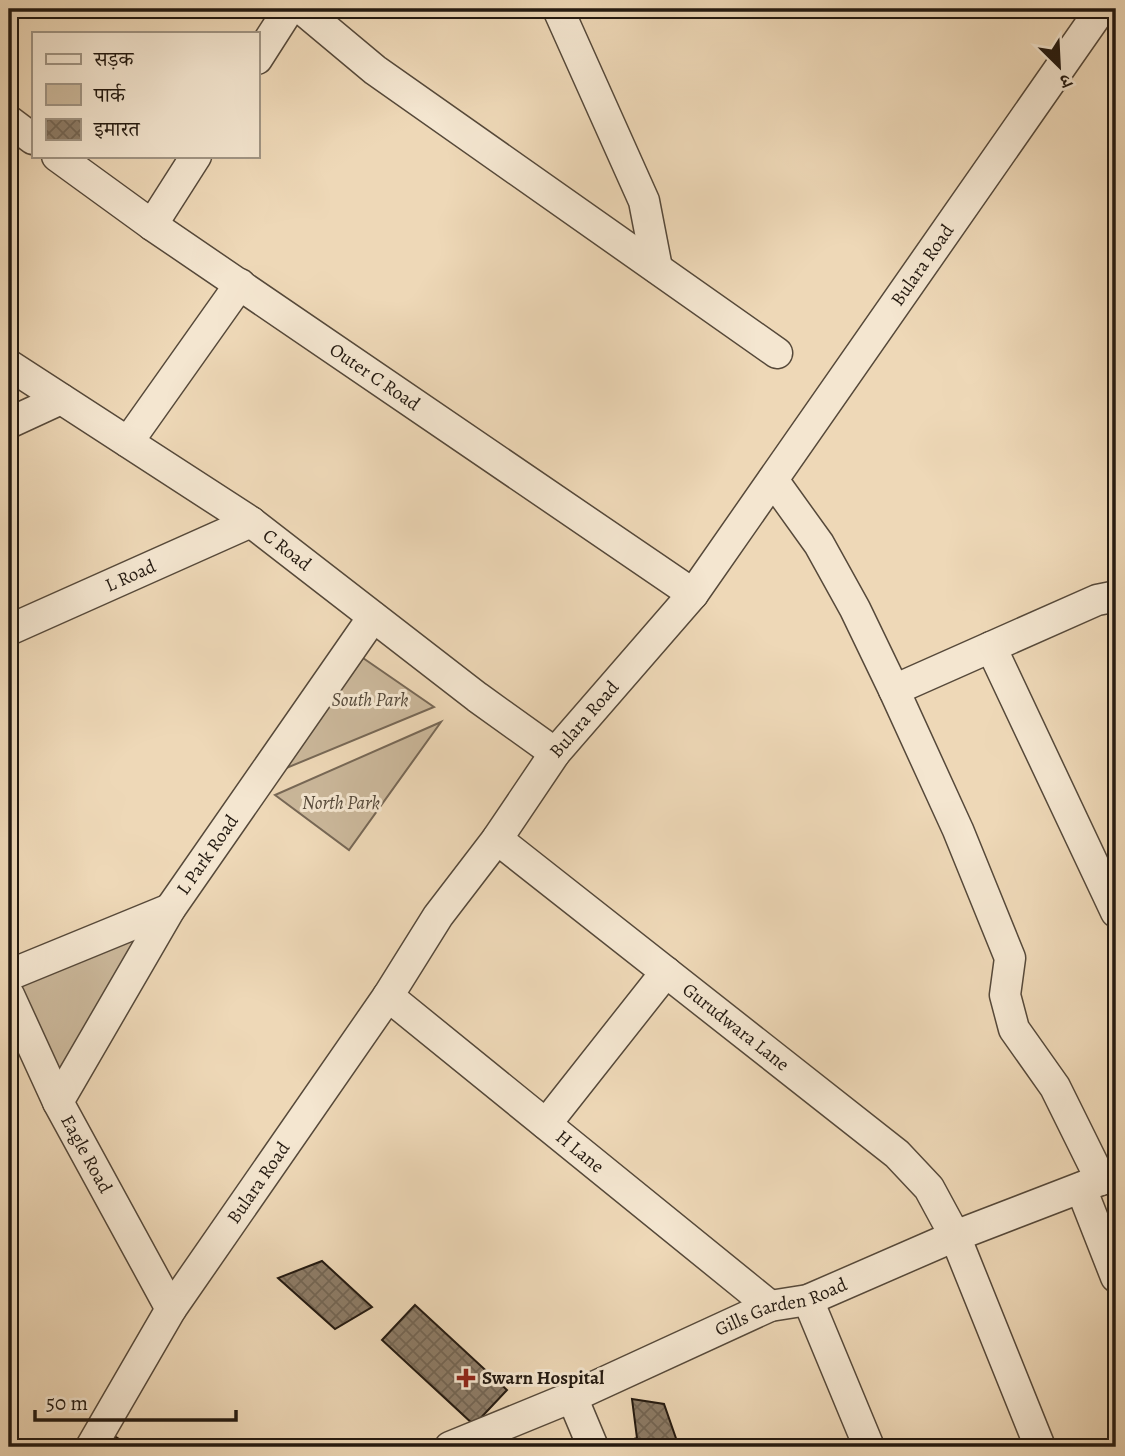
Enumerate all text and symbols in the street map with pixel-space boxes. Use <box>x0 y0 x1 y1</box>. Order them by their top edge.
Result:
legend <box>32 32 259 158</box>
north arrow <box>1024 32 1094 102</box>
text: सड़क <box>93 45 134 73</box>
text: उ <box>1055 66 1077 95</box>
text: पार्क <box>93 81 126 109</box>
text: इमारत <box>93 115 141 143</box>
street label: Bulara Road <box>885 218 961 311</box>
street label: Outer C Road <box>324 337 426 418</box>
street label: C Road <box>257 523 317 578</box>
street label: L Road <box>101 553 161 598</box>
street label: Bulara Road <box>543 675 625 764</box>
park label: South Park <box>331 687 409 713</box>
park label: North Park <box>302 790 380 816</box>
street label: L Park Road <box>171 809 245 900</box>
street label: Gurudwara Lane <box>677 977 795 1077</box>
street label: Eagle Road <box>54 1110 119 1199</box>
street label: H Lane <box>550 1124 610 1179</box>
street label: Bulara Road <box>221 1136 296 1229</box>
street label: Gills Garden Road <box>711 1271 852 1343</box>
place label: Swarn Hospital <box>482 1365 604 1391</box>
marker: Swarn Hospital <box>456 1368 476 1388</box>
scale bar <box>35 1379 236 1423</box>
text: 50 m <box>46 1389 88 1417</box>

